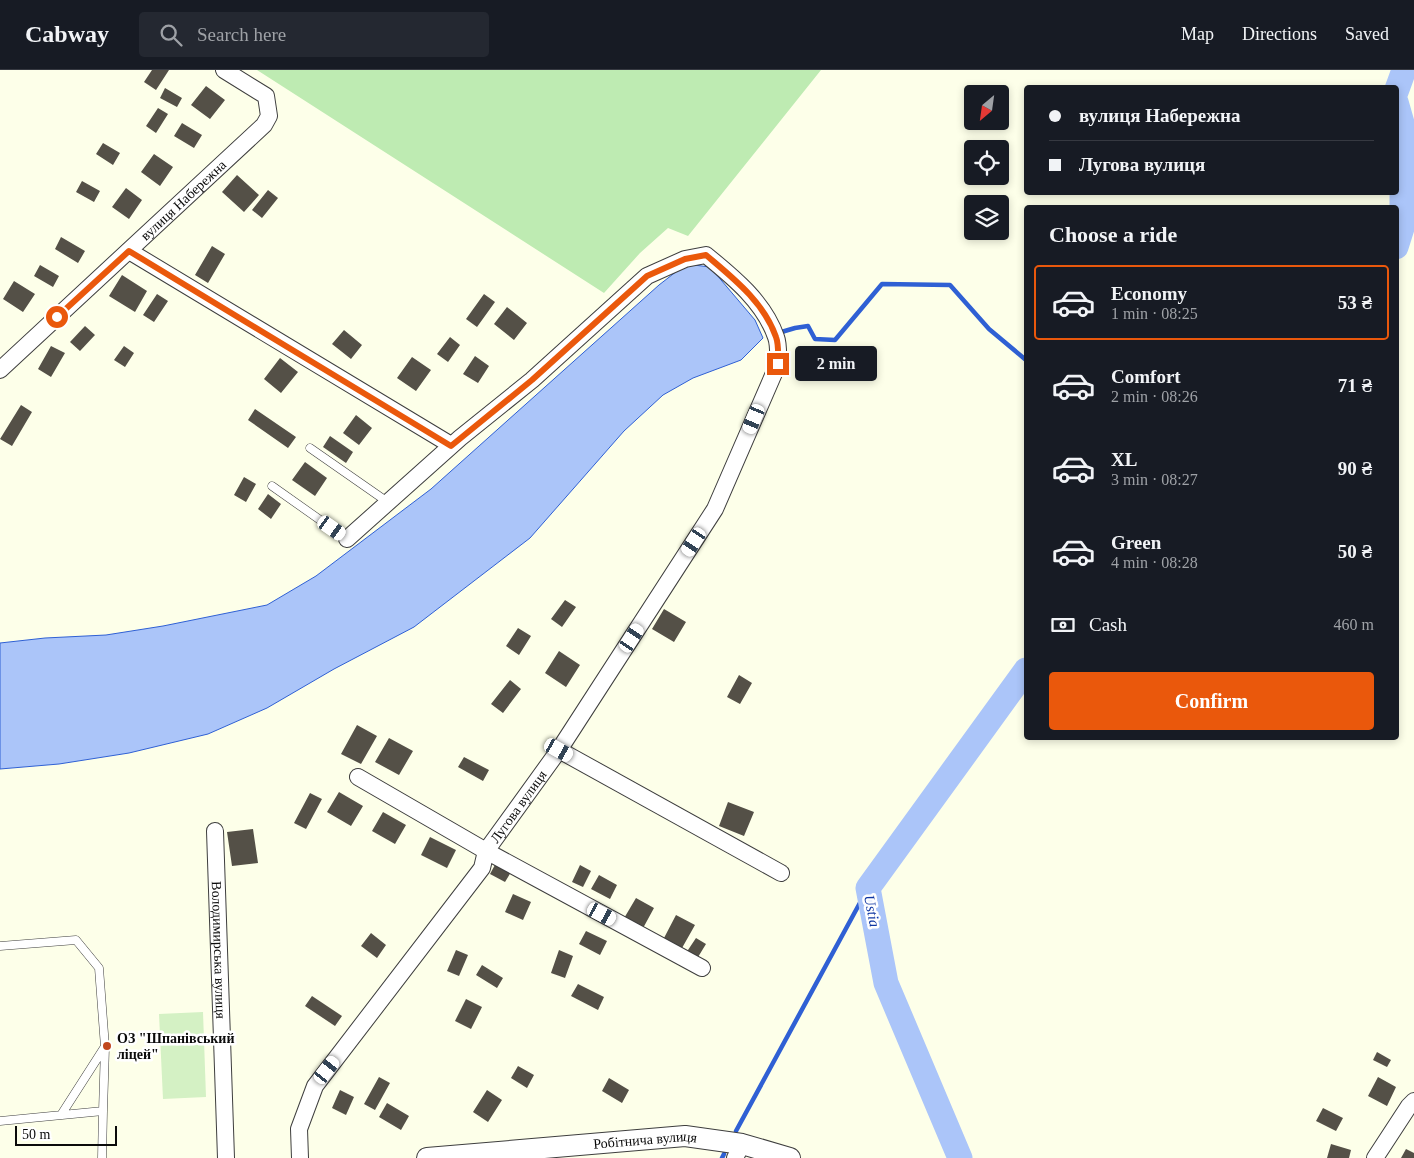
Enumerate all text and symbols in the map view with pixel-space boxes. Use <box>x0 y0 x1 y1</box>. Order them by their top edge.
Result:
search box <box>139 12 489 57</box>
text: Cabway <box>25 21 109 47</box>
icon: search <box>157 21 185 49</box>
text: Search here <box>197 24 286 45</box>
text: Map <box>1181 24 1214 44</box>
text: Directions <box>1242 24 1317 44</box>
text: Saved <box>1345 24 1389 44</box>
north arrow <box>964 85 1009 130</box>
map controls <box>964 85 1009 240</box>
text: вулиця Набережна <box>1079 105 1240 126</box>
button: locate <box>964 140 1009 185</box>
text: Лугова вулиця <box>1079 154 1205 175</box>
street label: вулиця Набережна <box>138 157 230 243</box>
button: layers <box>964 195 1009 240</box>
text: Choose a ride <box>1049 222 1177 247</box>
icon: car <box>1051 280 1096 325</box>
text: Economy <box>1111 283 1187 304</box>
text: 53 ₴ <box>1338 292 1372 313</box>
text: 1 min · 08:25 <box>1111 305 1198 322</box>
route start <box>46 306 68 328</box>
callout: 2 min <box>796 346 878 382</box>
route end <box>767 353 789 375</box>
text: 2 min <box>817 355 855 372</box>
icon: car <box>1051 363 1096 408</box>
text: Comfort <box>1111 366 1181 387</box>
text: 71 ₴ <box>1338 375 1372 396</box>
text: 2 min · 08:26 <box>1111 388 1198 405</box>
car <box>741 402 766 436</box>
icon: car <box>1051 446 1096 491</box>
text: XL <box>1111 449 1137 470</box>
text: 90 ₴ <box>1338 458 1372 479</box>
text: 3 min · 08:27 <box>1111 471 1198 488</box>
car <box>315 513 348 543</box>
car <box>679 525 708 559</box>
icon: car <box>1051 529 1096 574</box>
text: Green <box>1111 532 1161 553</box>
text: 50 ₴ <box>1338 541 1372 562</box>
text: 4 min · 08:28 <box>1111 554 1198 571</box>
icon: cash <box>1049 611 1077 639</box>
text: Cash <box>1089 614 1127 635</box>
text: 460 m <box>1334 616 1374 633</box>
car <box>617 621 646 655</box>
button: Confirm <box>1049 672 1374 730</box>
car <box>542 736 575 764</box>
street label: Лугова вулиця <box>487 767 550 846</box>
street label: Володимирська вулиця <box>209 881 228 1020</box>
water label: Ustia <box>861 894 883 928</box>
car <box>585 900 618 928</box>
place label: ОЗ "Шпанівський ліцей" <box>117 1031 235 1062</box>
marker: ОЗ "Шпанівський ліцей" <box>101 1040 113 1052</box>
car <box>311 1054 342 1086</box>
scale bar <box>15 1123 118 1146</box>
text: 50 m <box>22 1127 50 1142</box>
street label: Робітнича вулиця <box>593 1129 699 1152</box>

